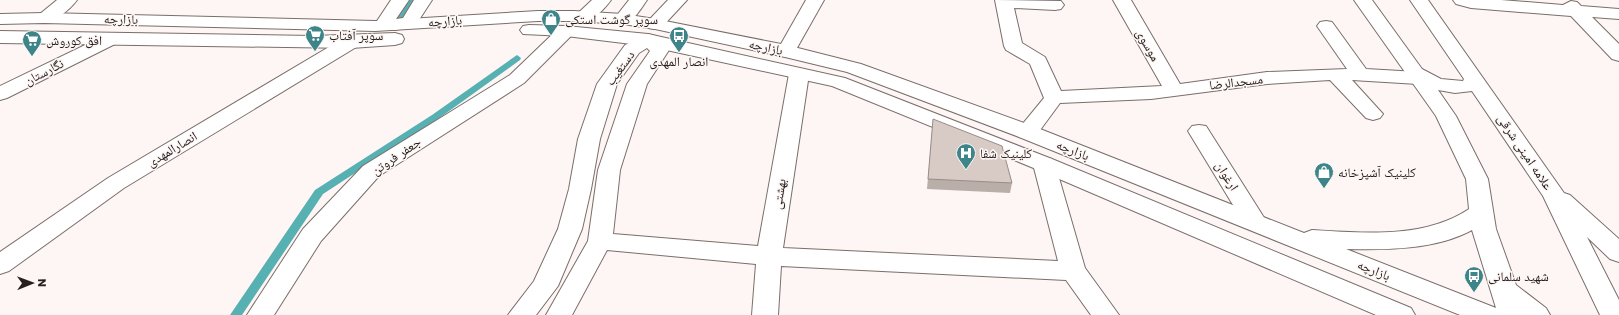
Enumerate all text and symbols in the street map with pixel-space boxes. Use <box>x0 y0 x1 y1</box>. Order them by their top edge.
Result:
shop icon: سوپر گوشت استکی <box>540 8 562 36</box>
street label: بازارچه <box>104 9 138 29</box>
street label: بازارچه <box>427 10 463 32</box>
place label: سوپر گوشت استکی <box>565 10 658 29</box>
supermarket icon: سوپر آفتاب <box>304 24 326 52</box>
bus stop icon: انصار المهدی <box>668 25 690 53</box>
street label: موسوی <box>1131 25 1165 65</box>
place label: سوپر آفتاب <box>329 26 383 45</box>
supermarket icon: افق کوروش <box>21 29 43 57</box>
place label: افق کوروش <box>46 31 102 50</box>
street label: بازارچه <box>747 34 785 60</box>
street label: دستغیب <box>601 47 639 89</box>
place label: انصار المهدی <box>650 52 708 71</box>
street label: نگارستان <box>21 54 67 90</box>
street label: مسجدالرضا <box>1208 69 1264 95</box>
street label: علامه امینی شرقی <box>1493 110 1558 194</box>
street label: انصارالمهدی <box>143 127 201 171</box>
street label: جعفر فروتن <box>367 132 425 180</box>
street label: بازارچه <box>1054 135 1092 165</box>
hospital icon: کلینیک شفا <box>955 142 977 170</box>
place label: کلینیک شفا <box>980 144 1033 163</box>
street label: ارغوان <box>1211 158 1243 194</box>
shop icon: کلینیک آشپزخانه <box>1313 161 1335 189</box>
place label: کلینیک آشپزخانه <box>1338 163 1416 182</box>
street label: بهشتی <box>767 177 791 211</box>
street label: بازارچه <box>1355 255 1393 285</box>
north arrow <box>12 263 52 303</box>
bus stop icon: شهید سلمانی <box>1463 265 1485 293</box>
place label: شهید سلمانی <box>1488 267 1549 286</box>
text: N <box>34 279 50 287</box>

